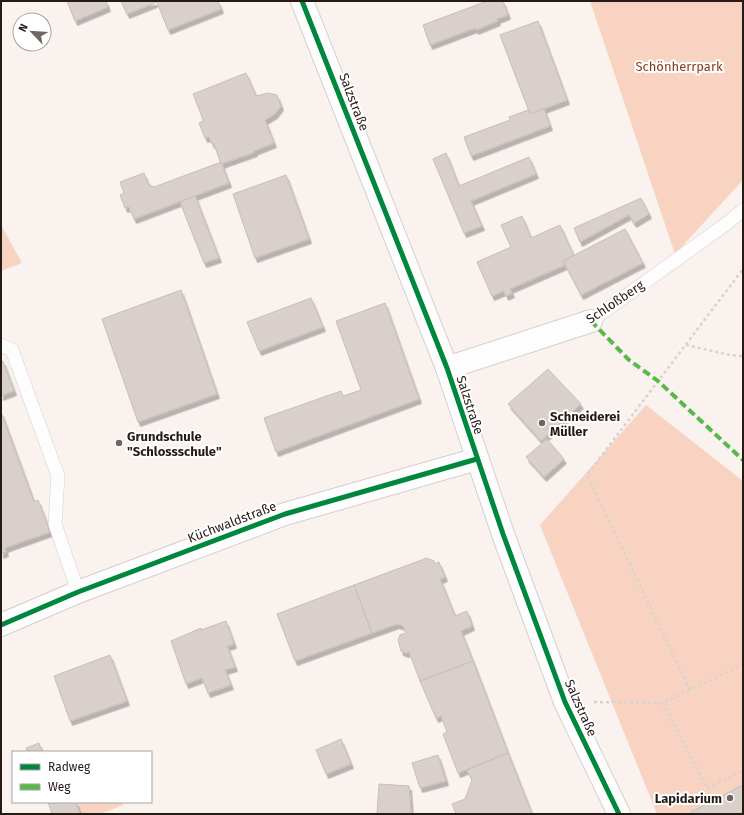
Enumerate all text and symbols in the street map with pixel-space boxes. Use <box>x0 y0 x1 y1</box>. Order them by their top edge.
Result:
north arrow <box>12 12 52 52</box>
text: N <box>16 22 31 34</box>
park label: Schönherrpark <box>635 59 723 74</box>
street label: Salzstraße <box>336 71 372 133</box>
street label: Schloßberg <box>583 277 647 327</box>
street label: Salzstraße <box>453 374 487 436</box>
place label: Schneiderei Müller <box>550 409 620 439</box>
marker: Schneiderei Müller <box>537 418 547 428</box>
place label: Grundschule "Schlossschule" <box>127 429 222 459</box>
marker: Grundschule "Schlossschule" <box>114 438 124 448</box>
street label: Küchwaldstraße <box>186 498 278 546</box>
street label: Salzstraße <box>562 677 600 739</box>
legend <box>12 751 152 803</box>
text: Radweg <box>48 760 91 774</box>
text: Weg <box>48 780 71 794</box>
place label: Lapidarium <box>655 791 722 806</box>
marker: Lapidarium <box>725 793 735 803</box>

